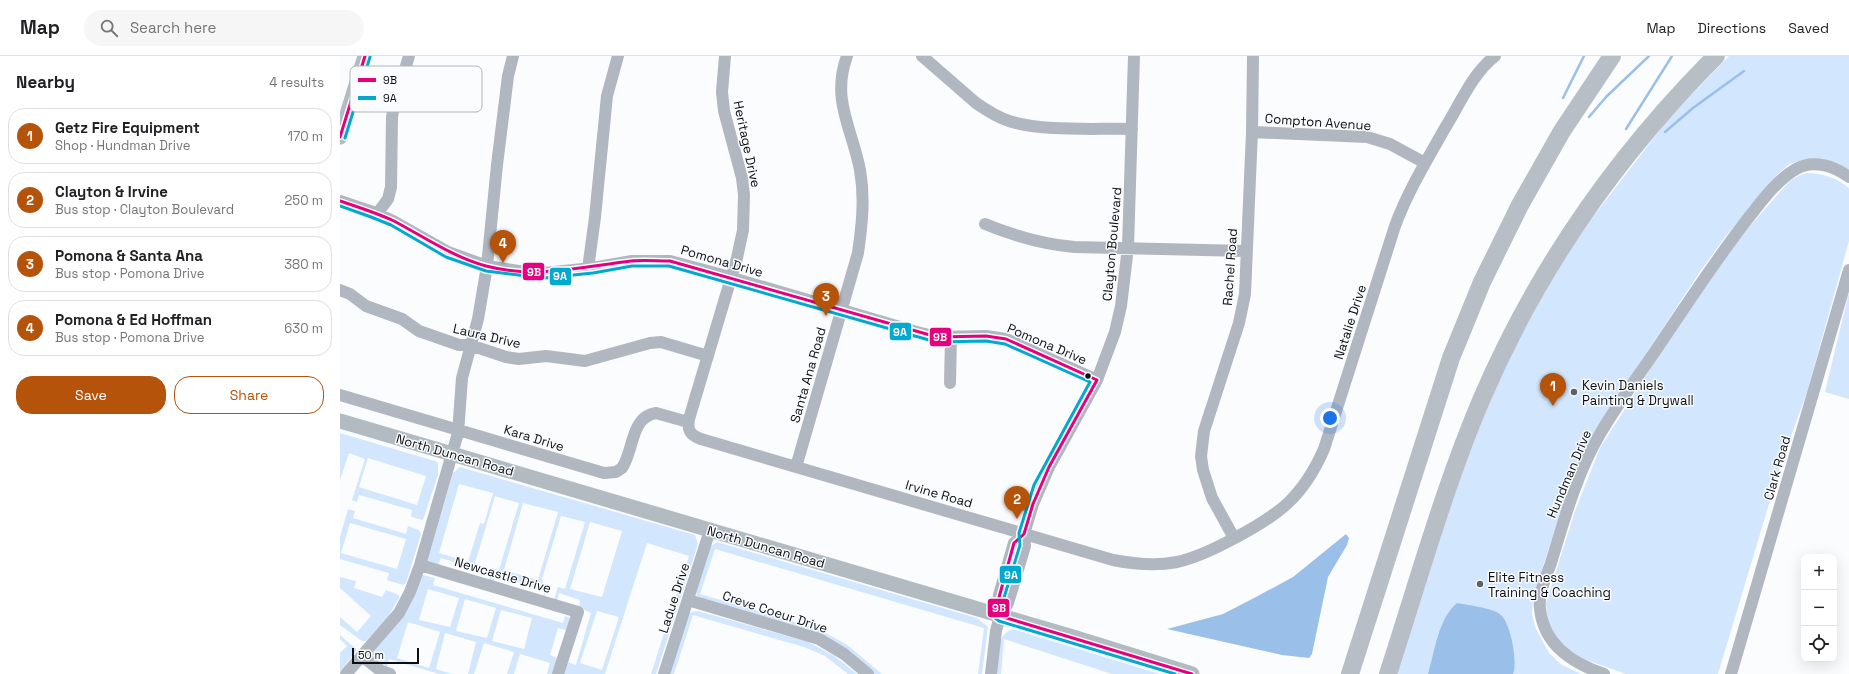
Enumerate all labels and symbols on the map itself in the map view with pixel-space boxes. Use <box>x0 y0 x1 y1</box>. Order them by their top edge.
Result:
legend <box>350 66 482 112</box>
text: 9B <box>383 73 397 87</box>
text: 9A <box>383 91 397 105</box>
street label: Heritage Drive <box>730 99 764 189</box>
street label: Compton Avenue <box>1264 110 1372 134</box>
street label: Clayton Boulevard <box>1099 186 1125 302</box>
street label: Rachel Road <box>1219 228 1241 306</box>
pin: 4 <box>490 230 516 263</box>
street label: Pomona Drive <box>679 241 765 281</box>
line badge: 9B <box>522 262 545 281</box>
text: 9B <box>527 265 541 279</box>
line badge: 9A <box>549 267 572 286</box>
text: 9A <box>553 269 567 283</box>
street label: Natalie Drive <box>1330 282 1370 362</box>
pin: 3 <box>813 283 839 316</box>
street label: Laura Drive <box>451 320 523 352</box>
street label: Pomona Drive <box>1005 320 1089 368</box>
line badge: 9A <box>889 322 912 341</box>
street label: Santa Ana Road <box>786 325 830 425</box>
text: 9A <box>893 325 907 339</box>
line badge: 9B <box>929 327 952 347</box>
text: 9B <box>933 330 947 344</box>
unlabelled marker <box>1083 371 1093 381</box>
pin: 1 <box>1540 373 1566 406</box>
place label: Kevin Daniels Painting & Drywall <box>1582 377 1694 409</box>
marker: Kevin Daniels Painting & Drywall <box>1569 387 1579 397</box>
your location <box>1320 408 1340 428</box>
street label: Kara Drive <box>502 421 566 455</box>
street label: Hundman Drive <box>1543 427 1595 521</box>
street label: North Duncan Road <box>394 430 516 480</box>
street label: Clark Road <box>1760 434 1794 502</box>
street label: Irvine Road <box>903 476 975 512</box>
pin: 2 <box>1004 486 1030 519</box>
street label: North Duncan Road <box>705 522 827 572</box>
street label: Newcastle Drive <box>453 553 553 597</box>
street label: Ladue Drive <box>655 561 693 635</box>
line badge: 9A <box>999 565 1022 584</box>
text: 9A <box>1004 568 1018 582</box>
place label: Elite Fitness Training & Coaching <box>1488 569 1611 601</box>
marker: Elite Fitness Training & Coaching <box>1475 579 1485 589</box>
street label: Creve Coeur Drive <box>720 587 830 637</box>
line badge: 9B <box>987 598 1010 618</box>
text: 9B <box>992 601 1006 615</box>
scale bar <box>352 646 419 665</box>

